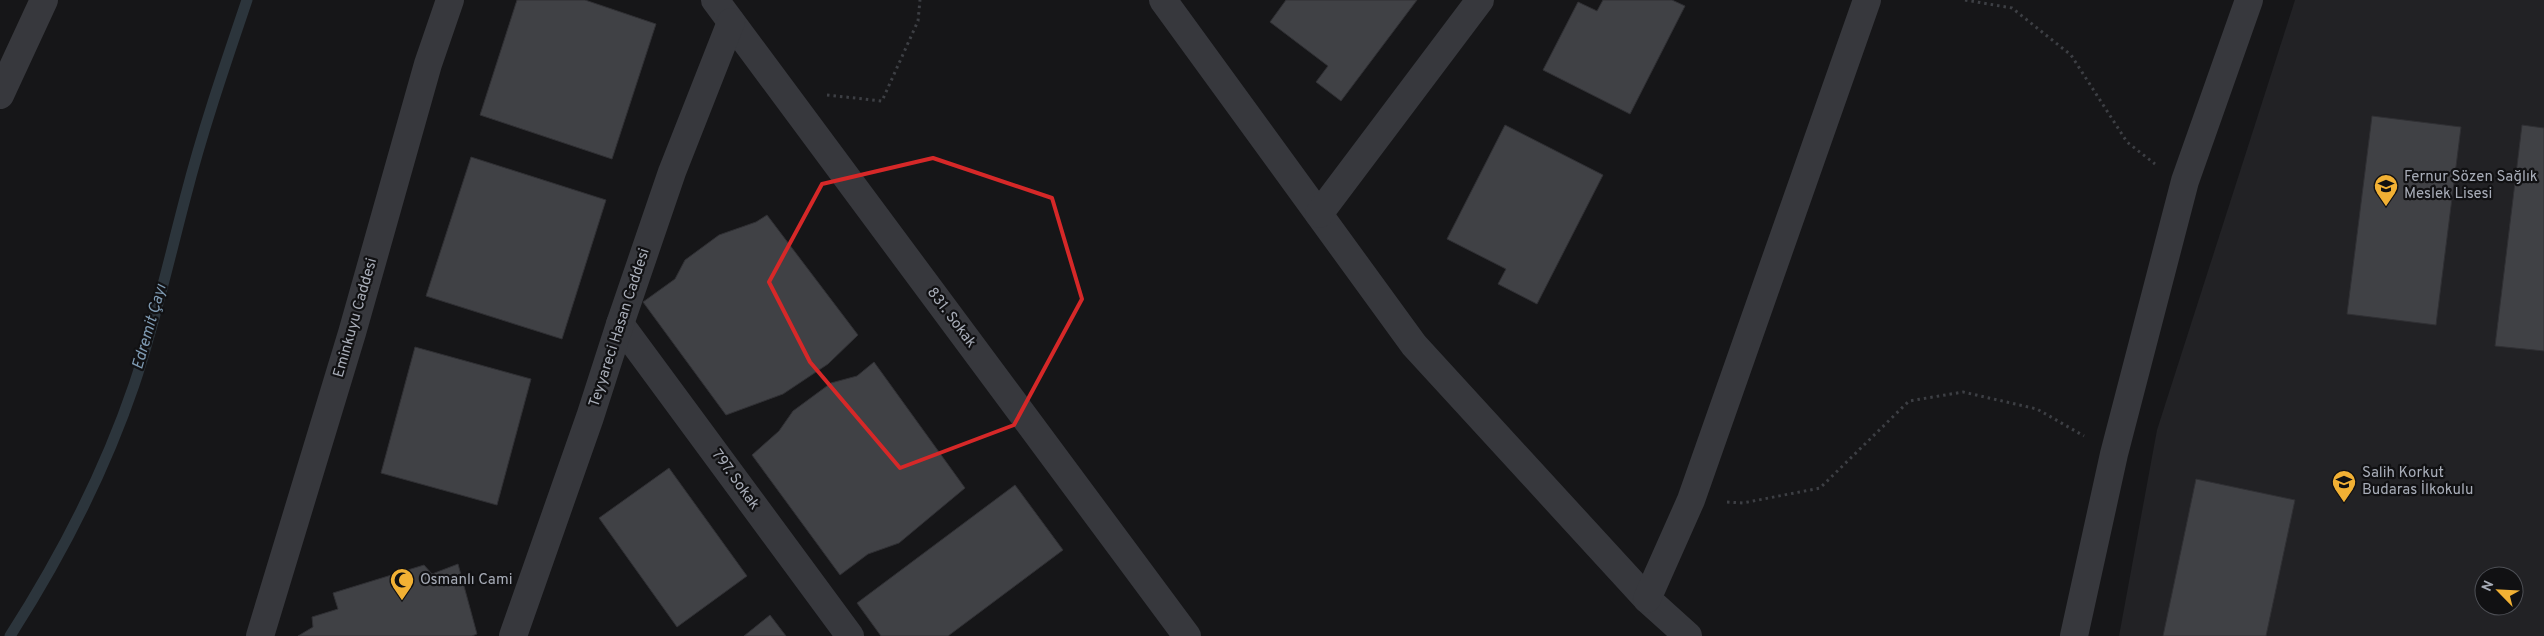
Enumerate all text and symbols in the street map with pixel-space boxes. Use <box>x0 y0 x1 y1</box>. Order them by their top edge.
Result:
place label: Fernur Sözen Sağlık Meslek Lisesi <box>2404 168 2538 204</box>
school or university icon: Fernur Sözen Sağlık Meslek Lisesi <box>2373 173 2399 207</box>
street label: Teyyareci Hasan Caddesi <box>585 246 655 410</box>
street label: Eminkuyu Caddesi <box>330 256 382 380</box>
water label: Edremit Çayı <box>128 281 172 372</box>
street label: 831. Sokak <box>922 284 980 352</box>
street label: 797. Sokak <box>707 446 763 514</box>
place label: Salih Korkut Budaras İlkokulu <box>2362 464 2473 500</box>
school or university icon: Salih Korkut Budaras İlkokulu <box>2331 469 2357 503</box>
north arrow <box>2474 566 2524 616</box>
mosque icon: Osmanlı Cami <box>389 567 415 601</box>
place label: Osmanlı Cami <box>420 571 512 590</box>
text: N <box>2479 578 2498 594</box>

